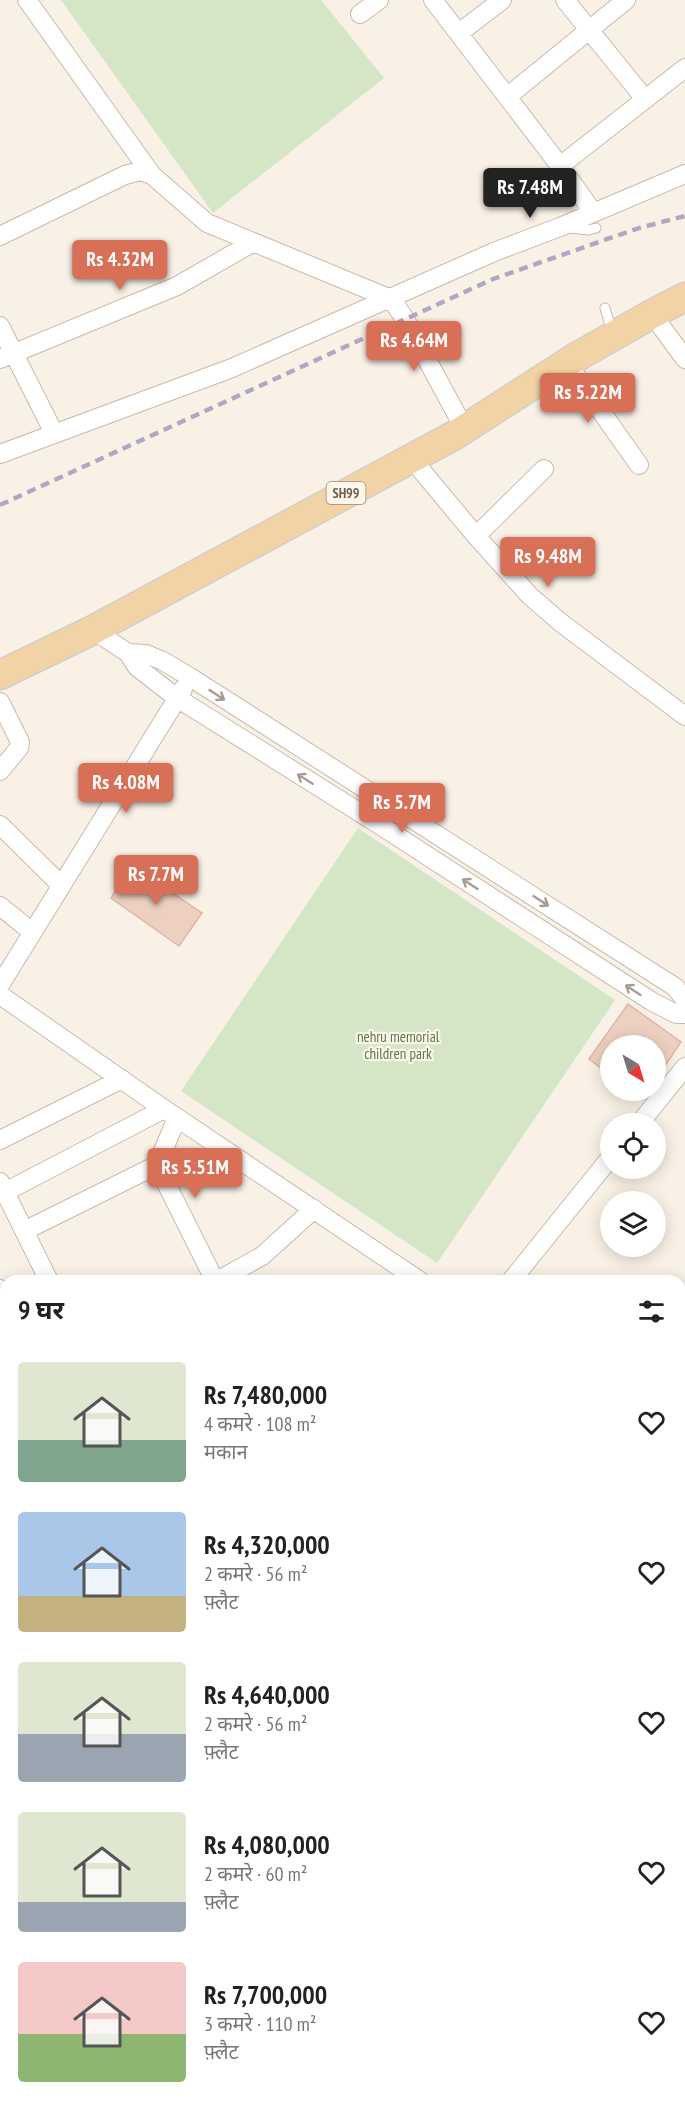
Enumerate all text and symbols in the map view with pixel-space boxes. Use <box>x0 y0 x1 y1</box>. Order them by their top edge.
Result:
pin: Rs 7.48M <box>468 168 592 219</box>
text: Rs 7.48M <box>497 174 563 200</box>
pin: Rs 4.32M <box>58 240 182 291</box>
text: Rs 4.32M <box>86 246 154 272</box>
pin: Rs 4.64M <box>352 321 476 372</box>
text: Rs 4.64M <box>380 327 448 353</box>
pin: Rs 5.22M <box>526 373 650 424</box>
text: Rs 5.22M <box>554 379 622 405</box>
road number: SH99 <box>326 482 366 504</box>
pin: Rs 9.48M <box>486 537 610 588</box>
text: Rs 9.48M <box>514 543 582 569</box>
one-way arrow <box>209 688 226 701</box>
pin: Rs 4.08M <box>64 763 188 814</box>
text: Rs 4.08M <box>92 769 160 795</box>
one-way arrow <box>297 772 314 784</box>
pin: Rs 5.7M <box>347 783 457 834</box>
text: Rs 5.7M <box>373 789 431 815</box>
pin: Rs 7.7M <box>101 855 211 906</box>
text: Rs 7.7M <box>128 861 184 887</box>
one-way arrow <box>461 877 478 890</box>
one-way arrow <box>533 894 550 907</box>
one-way arrow <box>625 984 642 996</box>
park label: nehru memorial children park <box>357 1027 440 1063</box>
north arrow <box>600 1035 666 1101</box>
map controls <box>600 1035 666 1257</box>
button: locate <box>600 1113 666 1179</box>
pin: Rs 5.51M <box>133 1148 257 1199</box>
text: Rs 5.51M <box>161 1154 229 1180</box>
button: layers <box>600 1191 666 1257</box>
text: 9 घर <box>18 1293 64 1326</box>
icon: filters <box>635 1295 668 1328</box>
text: Rs 7,480,000 <box>204 1378 327 1411</box>
icon: home <box>66 1386 138 1458</box>
icon: heart <box>635 1406 668 1439</box>
text: 4 कमरे · 108 m² <box>204 1411 316 1437</box>
text: मकान <box>204 1439 248 1465</box>
text: Rs 4,320,000 <box>204 1528 330 1561</box>
icon: home <box>66 1536 138 1608</box>
icon: heart <box>635 1556 668 1589</box>
text: 2 कमरे · 56 m² <box>204 1561 307 1587</box>
text: फ़्लैट <box>204 1589 239 1615</box>
text: Rs 4,640,000 <box>204 1678 330 1711</box>
icon: home <box>66 1686 138 1758</box>
icon: heart <box>635 1706 668 1739</box>
text: 2 कमरे · 56 m² <box>204 1711 307 1737</box>
text: फ़्लैट <box>204 1739 239 1765</box>
text: Rs 4,080,000 <box>204 1828 330 1861</box>
icon: home <box>66 1836 138 1908</box>
icon: heart <box>635 1856 668 1889</box>
text: 2 कमरे · 60 m² <box>204 1861 307 1887</box>
text: फ़्लैट <box>204 1889 239 1915</box>
text: Rs 7,700,000 <box>204 1978 327 2011</box>
icon: home <box>66 1986 138 2058</box>
icon: heart <box>635 2006 668 2039</box>
text: 3 कमरे · 110 m² <box>204 2011 316 2037</box>
text: फ़्लैट <box>204 2039 239 2065</box>

